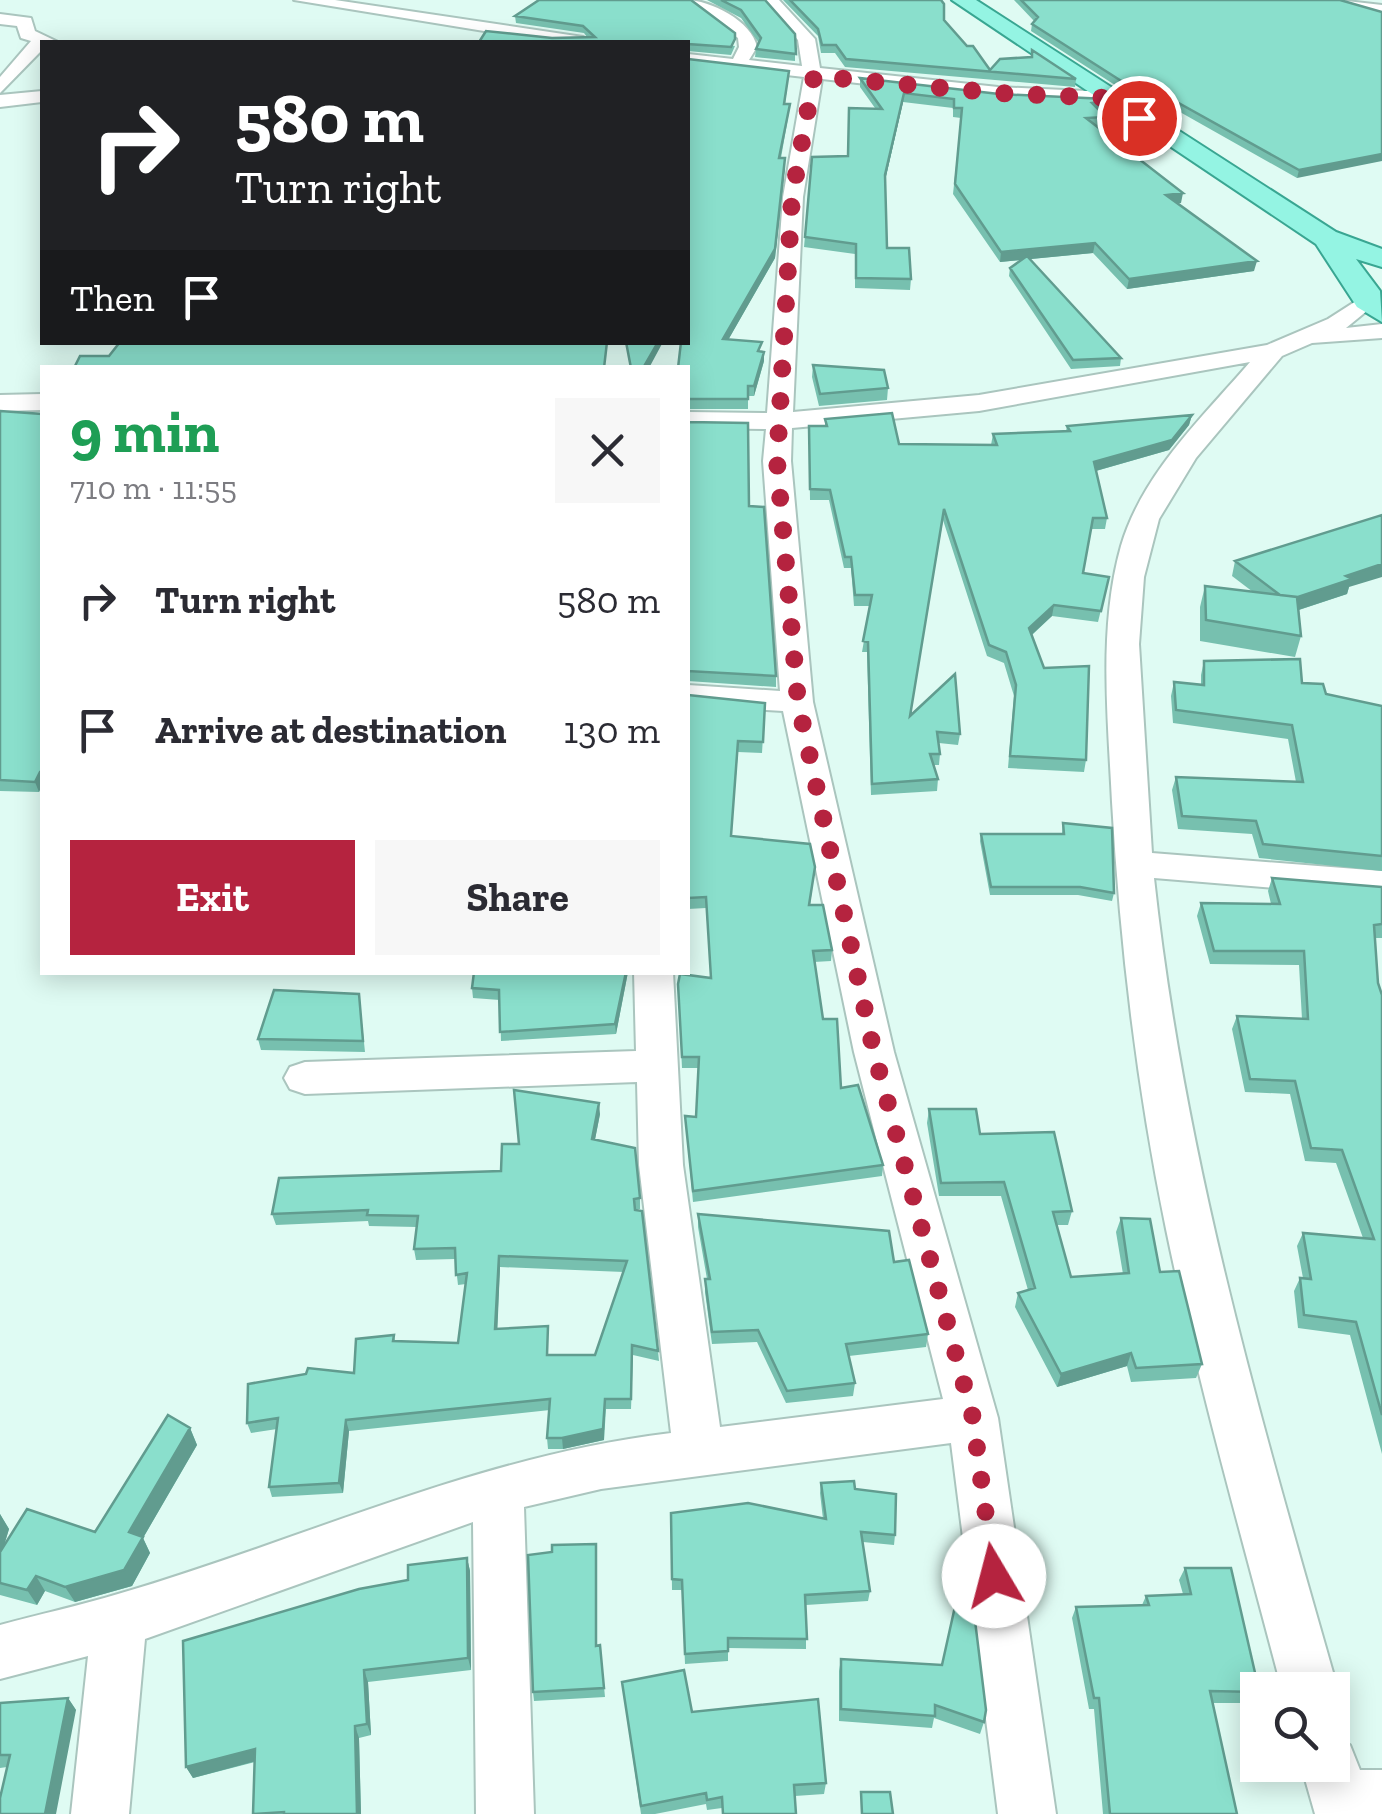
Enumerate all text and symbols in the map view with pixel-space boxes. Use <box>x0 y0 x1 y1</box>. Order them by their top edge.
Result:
text: 580 m <box>235 76 424 160</box>
pin <box>1097 76 1182 161</box>
icon: right <box>70 80 200 210</box>
icon: arrive <box>1112 91 1167 146</box>
text: Turn right <box>235 161 441 215</box>
icon: arrive <box>174 270 229 325</box>
text: Then <box>70 275 154 321</box>
text: 9 min <box>70 395 219 467</box>
button: close <box>555 398 660 503</box>
text: 710 m · 11:55 <box>70 469 237 507</box>
icon: right <box>70 573 125 628</box>
text: Turn right <box>155 577 335 623</box>
text: 580 m <box>557 577 660 623</box>
icon: arrive <box>70 703 125 758</box>
text: Arrive at destination <box>155 707 506 753</box>
text: 130 m <box>563 707 660 753</box>
button: Exit <box>70 840 355 955</box>
button: Share <box>375 840 660 955</box>
position arrow <box>942 1524 1046 1628</box>
map controls <box>1240 1672 1350 1782</box>
button: search <box>1240 1672 1350 1782</box>

